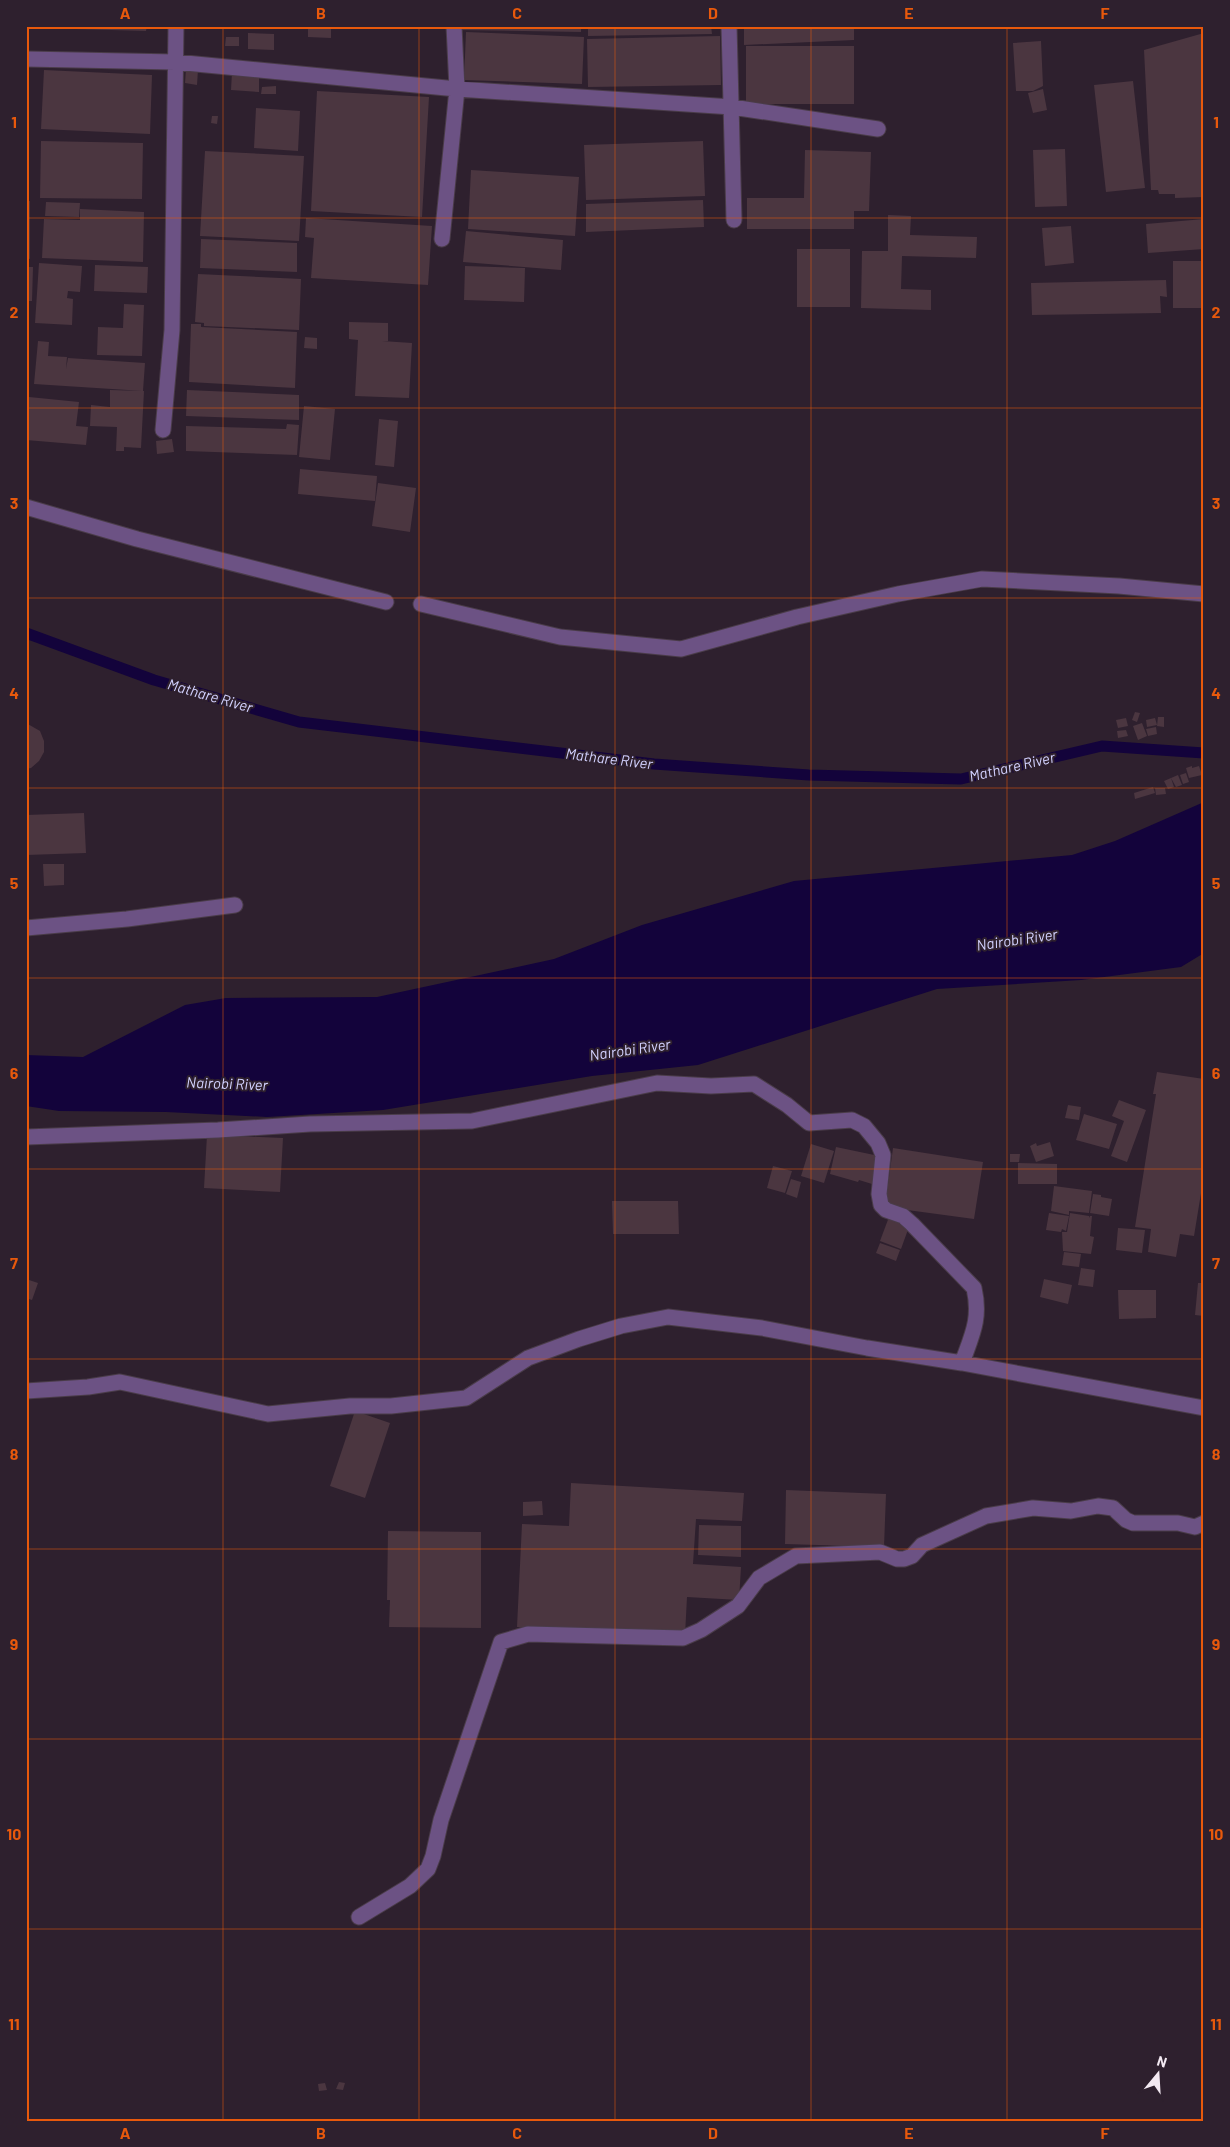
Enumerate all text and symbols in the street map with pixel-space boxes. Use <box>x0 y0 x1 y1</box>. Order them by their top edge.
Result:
text: A <box>120 3 131 22</box>
text: B <box>316 3 326 22</box>
text: C <box>512 3 522 22</box>
text: D <box>708 3 718 22</box>
text: E <box>904 3 914 22</box>
text: F <box>1101 3 1110 22</box>
text: 1 <box>11 112 17 131</box>
text: 1 <box>1213 112 1219 131</box>
text: 2 <box>10 302 19 321</box>
text: 2 <box>1212 302 1221 321</box>
text: 3 <box>10 493 18 512</box>
text: 3 <box>1212 493 1220 512</box>
water label: Mathare River <box>166 674 256 716</box>
text: 4 <box>9 683 19 702</box>
text: 4 <box>1211 683 1221 702</box>
water label: Mathare River <box>565 744 654 772</box>
water label: Mathare River <box>967 747 1057 785</box>
text: 5 <box>10 873 19 892</box>
text: 5 <box>1212 873 1221 892</box>
water label: Nairobi River <box>975 924 1059 954</box>
water label: Nairobi River <box>588 1034 672 1064</box>
text: 6 <box>10 1063 19 1082</box>
text: 6 <box>1212 1063 1221 1082</box>
water label: Nairobi River <box>186 1073 269 1093</box>
text: 7 <box>10 1253 18 1272</box>
text: 7 <box>1212 1253 1220 1272</box>
text: 8 <box>10 1444 19 1463</box>
text: 8 <box>1212 1444 1221 1463</box>
text: 9 <box>10 1634 18 1653</box>
text: 9 <box>1212 1634 1220 1653</box>
text: 10 <box>7 1824 21 1843</box>
text: 10 <box>1209 1824 1223 1843</box>
text: 11 <box>8 2014 20 2033</box>
text: 11 <box>1210 2014 1222 2033</box>
north arrow <box>1132 2050 1182 2100</box>
text: N <box>1155 2052 1169 2071</box>
text: A <box>120 2123 131 2142</box>
text: B <box>316 2123 326 2142</box>
text: C <box>512 2123 522 2142</box>
text: D <box>708 2123 718 2142</box>
text: E <box>904 2123 914 2142</box>
text: F <box>1101 2123 1110 2142</box>

